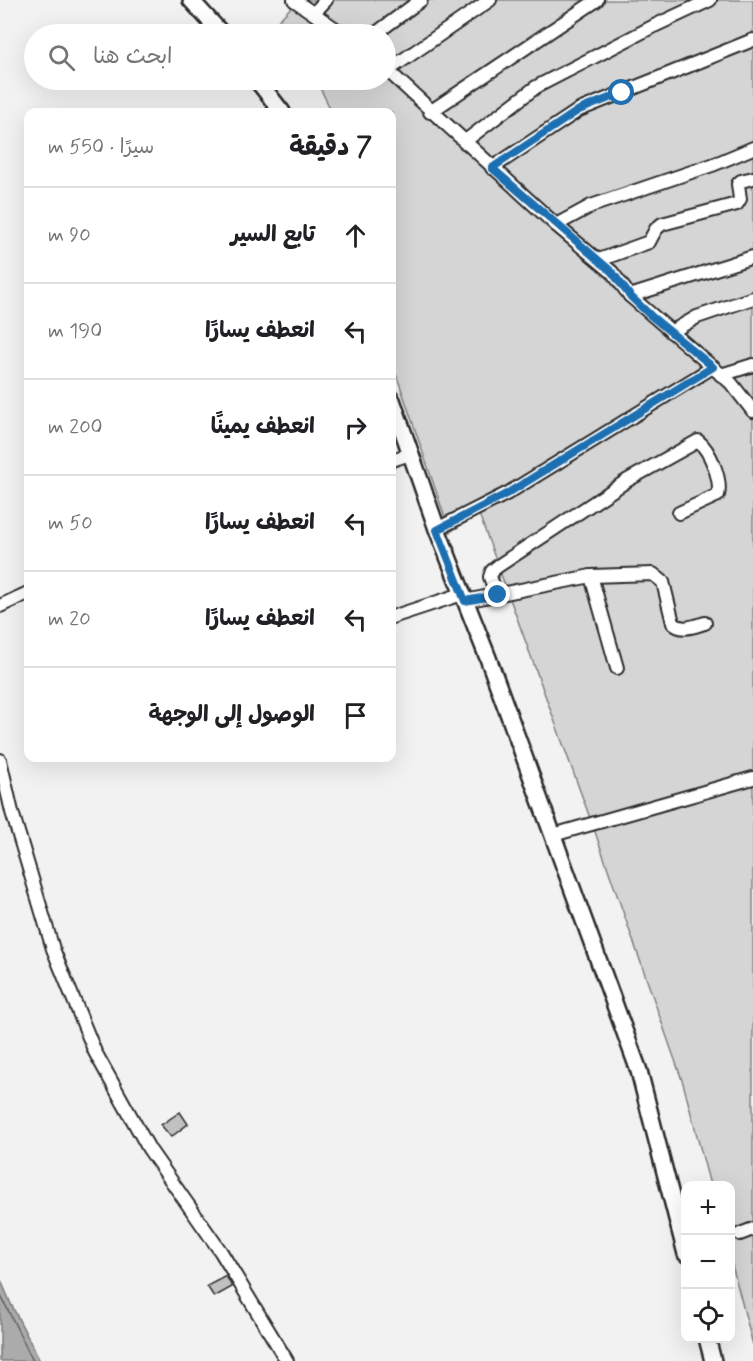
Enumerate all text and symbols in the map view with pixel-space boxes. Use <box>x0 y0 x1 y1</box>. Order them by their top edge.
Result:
search box <box>24 24 396 90</box>
icon: search <box>45 41 78 74</box>
text: ابحث هنا <box>93 43 173 71</box>
route start <box>608 79 634 105</box>
text: 7 دقيقة <box>289 131 372 165</box>
text: سيرًا · 550 m <box>48 134 154 161</box>
icon: ahead <box>339 219 372 252</box>
text: تابع السير <box>231 221 315 249</box>
text: 90 m <box>48 222 91 249</box>
icon: left <box>339 315 372 348</box>
text: انعطف يسارًا <box>205 317 315 345</box>
text: 190 m <box>48 318 102 345</box>
icon: right <box>339 411 372 444</box>
text: انعطف يمينًا <box>211 413 315 441</box>
text: 200 m <box>48 414 103 441</box>
icon: left <box>339 507 372 540</box>
text: انعطف يسارًا <box>205 509 315 537</box>
text: 50 m <box>48 510 93 537</box>
route end <box>484 581 510 607</box>
icon: left <box>339 603 372 636</box>
text: انعطف يسارًا <box>205 605 315 633</box>
text: 20 m <box>48 606 91 633</box>
icon: arrive <box>339 699 372 732</box>
text: الوصول إلى الوجهة <box>148 701 315 729</box>
map controls <box>681 1181 735 1343</box>
button: + <box>681 1181 735 1235</box>
button: − <box>681 1235 735 1289</box>
button: locate <box>681 1289 735 1343</box>

